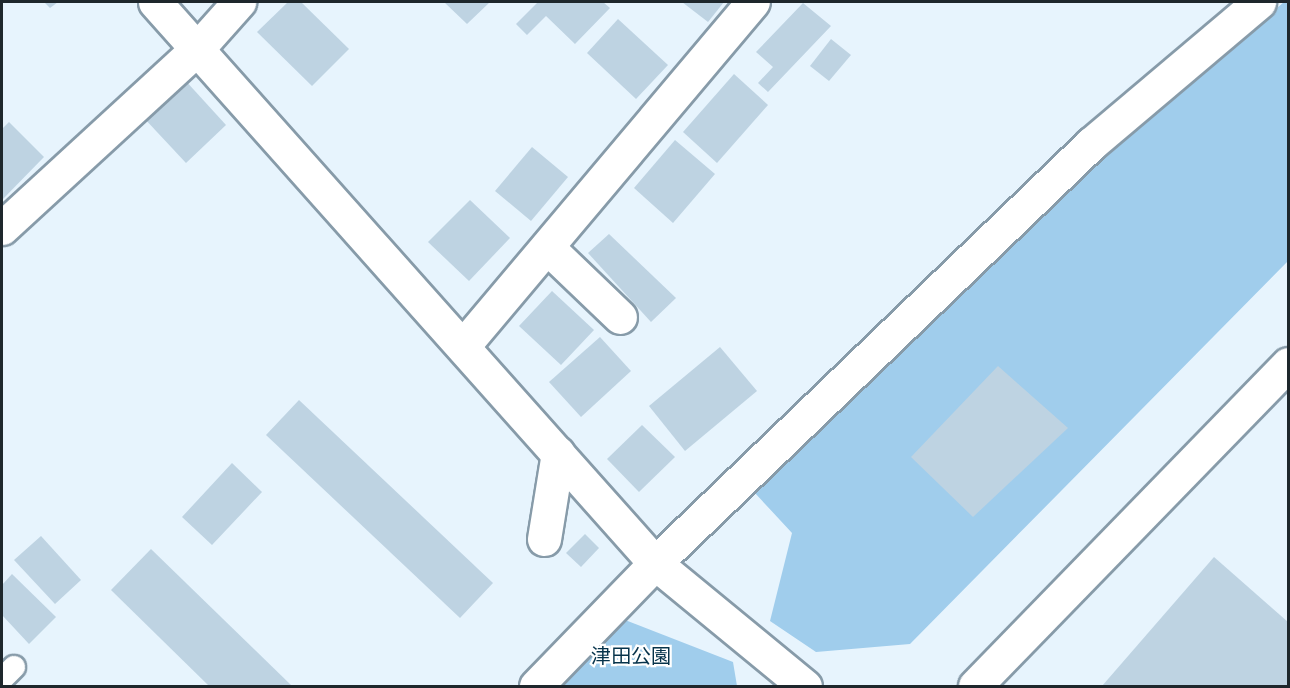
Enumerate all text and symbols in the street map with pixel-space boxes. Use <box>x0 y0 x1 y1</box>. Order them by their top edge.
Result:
park label: 津田公園 <box>591 643 671 667</box>

